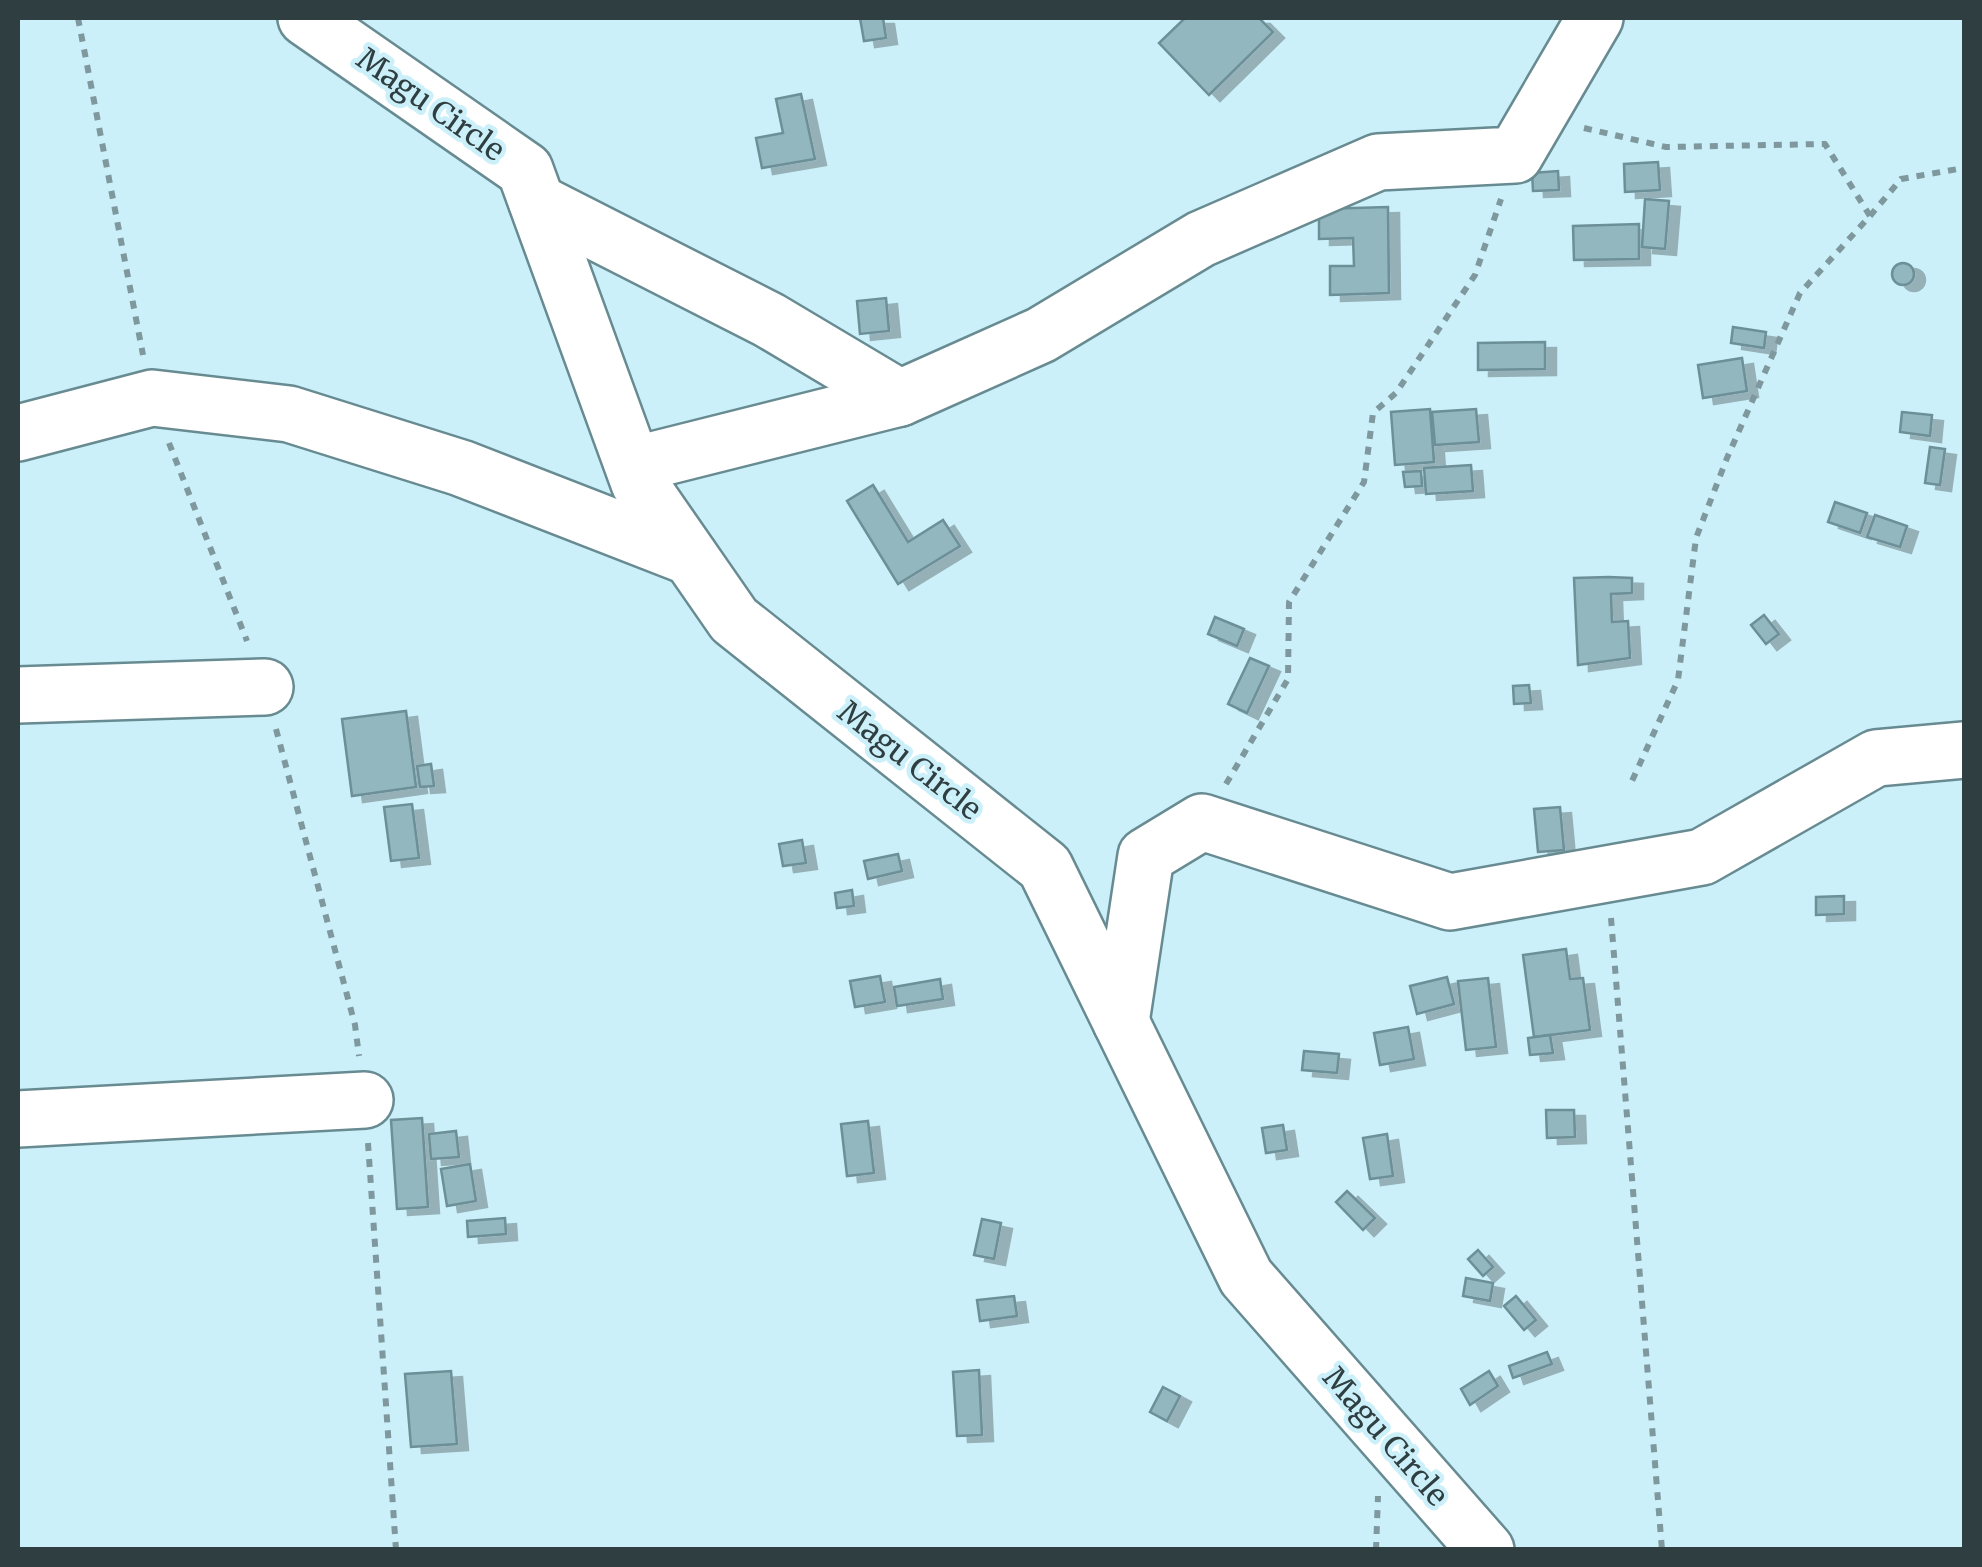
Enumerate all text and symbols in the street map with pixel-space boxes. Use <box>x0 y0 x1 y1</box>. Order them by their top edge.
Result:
street label: Magu Circle <box>350 39 512 169</box>
street label: Magu Circle <box>831 692 989 828</box>
street label: Magu Circle <box>1315 1359 1457 1513</box>

